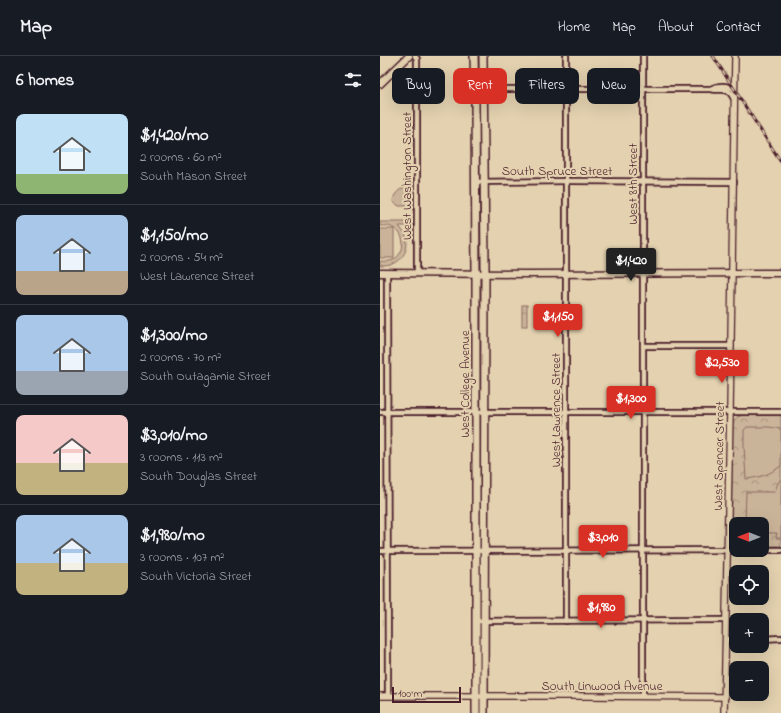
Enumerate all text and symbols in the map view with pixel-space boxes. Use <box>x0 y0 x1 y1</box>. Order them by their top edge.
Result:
text: Map <box>20 14 52 41</box>
text: Home <box>558 17 590 38</box>
text: Map <box>612 17 636 38</box>
text: About <box>658 17 694 38</box>
text: Contact <box>716 17 761 38</box>
text: 6 homes <box>16 68 74 93</box>
chip: Buy <box>392 68 445 104</box>
chip: Rent <box>453 68 507 104</box>
chip: Filters <box>515 68 579 104</box>
chip: New <box>587 68 640 104</box>
icon: filters <box>342 69 364 91</box>
street label: West Washington Street <box>398 111 418 240</box>
text: $1,420/mo <box>140 123 209 148</box>
icon: home <box>48 130 96 178</box>
street label: West 8th Street <box>624 143 643 225</box>
text: 2 rooms · 60 m² <box>140 148 222 167</box>
street label: South Spruce Street <box>502 162 613 181</box>
text: South Mason Street <box>140 167 247 186</box>
text: $1,150/mo <box>140 223 208 248</box>
icon: home <box>48 231 96 279</box>
text: 2 rooms · 54 m² <box>140 248 223 267</box>
pin: $1,420 <box>598 248 664 282</box>
text: $1,420 <box>615 251 647 270</box>
text: West Lawrence Street <box>140 267 254 286</box>
pin: $1,150 <box>525 304 591 338</box>
text: $1,150 <box>542 307 574 326</box>
text: $1,300/mo <box>140 323 208 348</box>
street label: West College Avenue <box>456 330 476 438</box>
icon: home <box>48 331 96 379</box>
text: 2 rooms · 70 m² <box>140 348 221 367</box>
pin: $2,530 <box>689 350 755 384</box>
street label: West Lawrence Street <box>547 352 566 467</box>
text: $2,530 <box>705 353 739 372</box>
text: South Outagamie Street <box>140 367 271 386</box>
pin: $1,300 <box>598 386 664 420</box>
text: $1,300 <box>616 389 646 408</box>
street label: West Spencer Street <box>709 401 730 511</box>
text: $3,010/mo <box>140 423 208 448</box>
icon: home <box>48 431 96 479</box>
text: 3 rooms · 113 m² <box>140 448 223 467</box>
text: South Douglas Street <box>140 467 257 486</box>
north arrow <box>729 517 769 557</box>
map controls <box>729 517 769 701</box>
text: $1,980/mo <box>140 523 205 548</box>
pin: $3,010 <box>570 525 636 559</box>
text: $3,010 <box>588 528 618 547</box>
icon: home <box>48 531 96 579</box>
text: 3 rooms · 107 m² <box>140 548 224 567</box>
button: locate <box>729 565 769 605</box>
text: South Victoria Street <box>140 567 252 586</box>
pin: $1,980 <box>568 595 634 629</box>
text: $1,980 <box>587 598 615 617</box>
button: + <box>729 613 769 653</box>
button: − <box>729 661 769 701</box>
street label: South Linwood Avenue <box>541 677 663 696</box>
scale bar <box>392 685 461 704</box>
text: 100 m <box>398 686 422 702</box>

